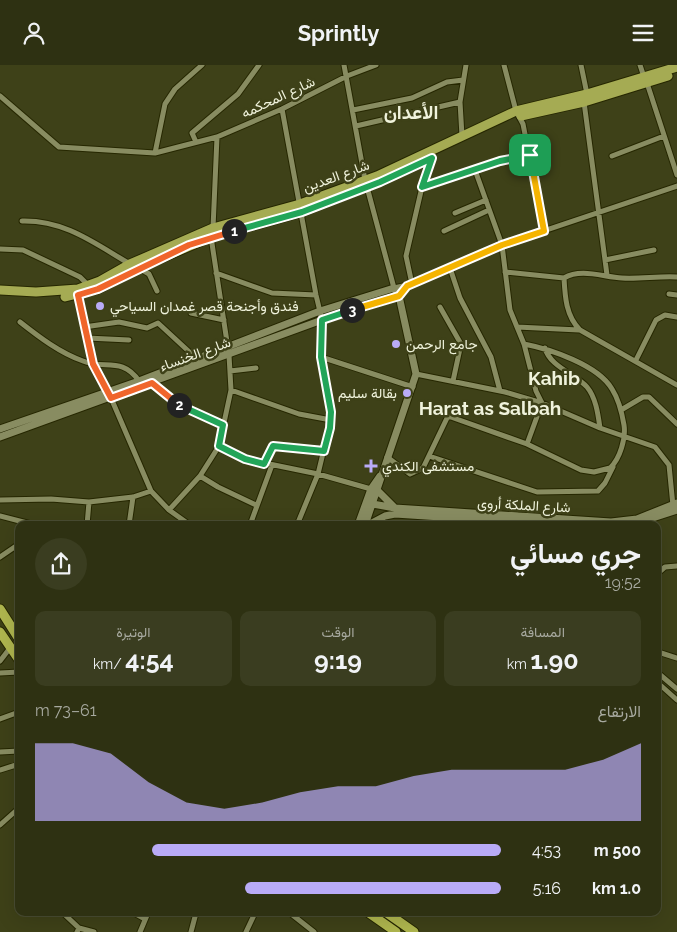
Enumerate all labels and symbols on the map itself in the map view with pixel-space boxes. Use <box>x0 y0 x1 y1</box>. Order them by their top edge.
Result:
street label: شارع المحكمه <box>239 73 318 124</box>
district label: الأعدان <box>384 101 438 123</box>
pin <box>509 134 551 176</box>
street label: شارع العدين <box>301 157 372 198</box>
pin: 1 <box>222 219 246 243</box>
pin: 3 <box>340 297 364 323</box>
place label: فندق وأجنحة قصر غمدان السياحي <box>110 298 299 318</box>
marker: فندق وأجنحة قصر غمدان السياحي <box>94 300 106 312</box>
street label: شارع الخنساء <box>157 334 234 377</box>
place label: جامع الرحمن <box>406 336 478 355</box>
marker: جامع الرحمن <box>390 338 402 350</box>
district label: Kahib <box>528 367 580 389</box>
place label: بقالة سليم <box>338 385 397 402</box>
marker: بقالة سليم <box>401 387 413 399</box>
pin: 2 <box>166 393 192 417</box>
district label: Harat as Salbah <box>419 397 561 419</box>
place label: مستشفى الكندي <box>382 458 474 478</box>
marker: مستشفى الكندي <box>364 459 378 473</box>
street label: شارع الملكة أروى <box>477 495 571 518</box>

